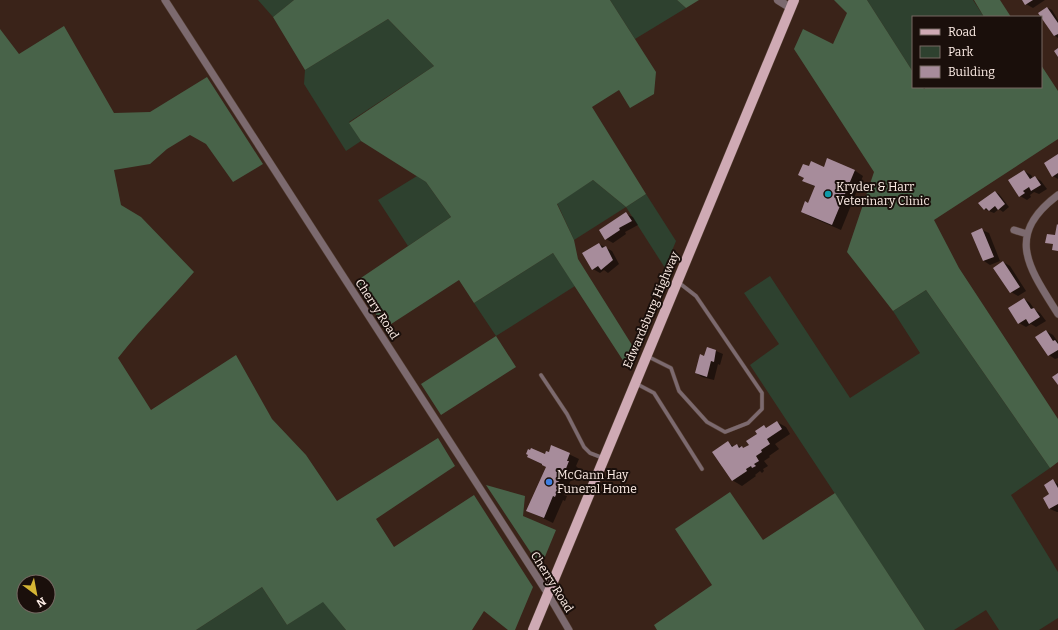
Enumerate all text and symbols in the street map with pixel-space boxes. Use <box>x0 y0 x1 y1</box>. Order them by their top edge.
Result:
legend <box>912 16 1042 88</box>
text: Road <box>948 25 976 39</box>
text: Park <box>948 45 974 59</box>
text: Building <box>948 65 995 79</box>
place label: Kryder & Harr Veterinary Clinic <box>836 180 930 208</box>
marker: Kryder & Harr Veterinary Clinic <box>823 189 833 199</box>
street label: Edwardsburg Highway <box>620 249 682 370</box>
street label: Cherry Road <box>352 276 402 342</box>
place label: McGann Hay Funeral Home <box>557 468 637 496</box>
marker: McGann Hay Funeral Home <box>544 477 554 487</box>
street label: Cherry Road <box>528 549 576 615</box>
north arrow <box>16 574 56 614</box>
text: N <box>34 594 48 610</box>

